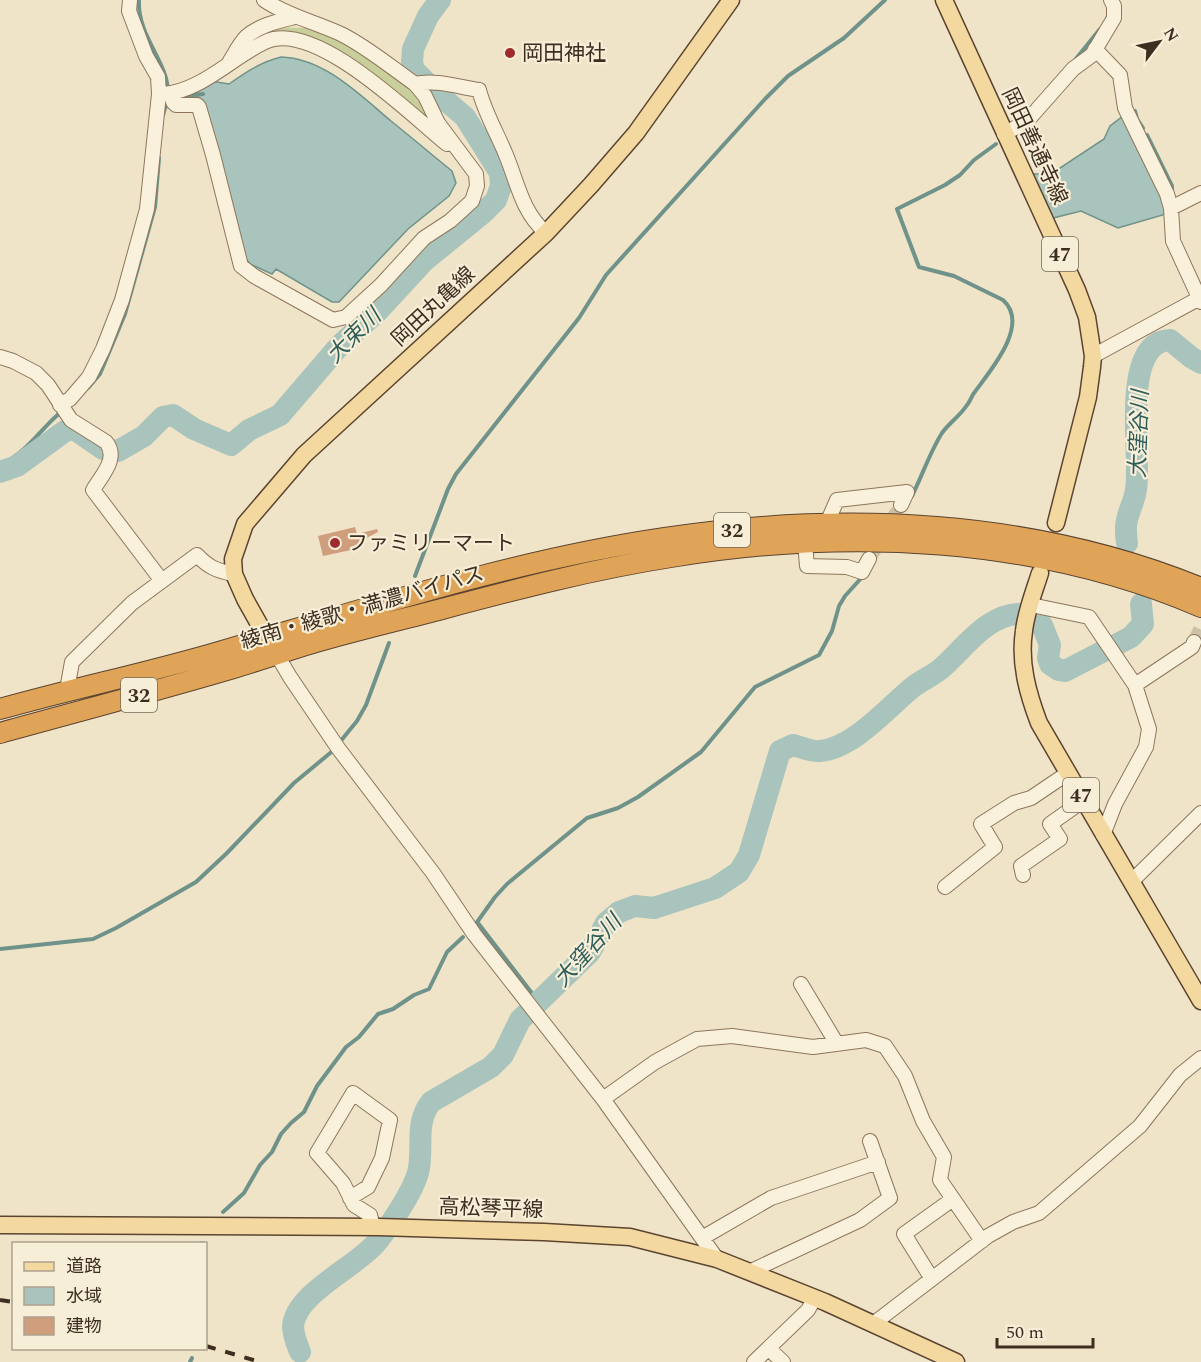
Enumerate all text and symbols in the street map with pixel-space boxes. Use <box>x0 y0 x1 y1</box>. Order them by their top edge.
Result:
north arrow <box>1129 12 1189 72</box>
text: N <box>1157 23 1185 46</box>
place label: 岡田神社 <box>522 38 606 70</box>
marker: 岡田神社 <box>503 46 517 60</box>
street label: 岡田善通寺線 <box>993 83 1075 210</box>
road number: 47 <box>1042 237 1078 271</box>
street label: 岡田丸亀線 <box>384 259 483 354</box>
water label: 大束川 <box>319 300 390 371</box>
water label: 大窪谷川 <box>1121 388 1158 479</box>
road number: 32 <box>714 513 750 547</box>
place label: ファミリーマート <box>347 528 515 560</box>
marker: ファミリーマート <box>328 536 342 550</box>
street label: 綾南・綾歌・満濃バイパス <box>237 558 488 658</box>
road number: 32 <box>121 678 157 712</box>
road number: 47 <box>1063 778 1099 812</box>
water label: 大窪谷川 <box>546 906 631 995</box>
street label: 高松琴平線 <box>438 1191 544 1227</box>
legend <box>12 1242 207 1350</box>
text: 道路 <box>66 1253 102 1280</box>
text: 水域 <box>66 1283 102 1310</box>
scale bar <box>997 1311 1093 1349</box>
text: 建物 <box>66 1313 102 1340</box>
text: 50 m <box>1006 1319 1044 1346</box>

